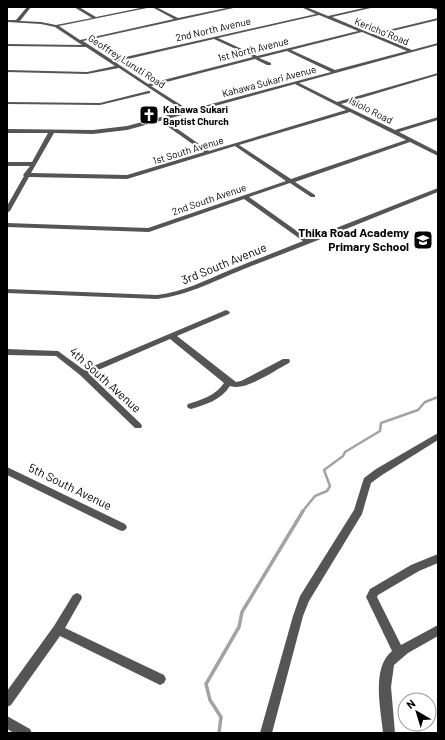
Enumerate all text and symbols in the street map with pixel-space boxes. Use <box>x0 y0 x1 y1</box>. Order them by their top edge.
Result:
street label: 2nd North Avenue <box>174 14 252 44</box>
street label: Kericho Road <box>353 15 411 47</box>
street label: Geoffrey Luruti Road <box>86 32 168 90</box>
street label: 1st North Avenue <box>216 34 290 64</box>
street label: Kahawa Sukari Avenue <box>221 63 317 99</box>
street label: Isiolo Road <box>347 94 395 126</box>
place label: Kahawa Sukari Baptist Church <box>163 103 229 127</box>
church icon: Kahawa Sukari Baptist Church <box>138 104 160 126</box>
street label: 1st South Avenue <box>151 134 225 166</box>
street label: 2nd South Avenue <box>170 181 248 217</box>
place label: Thika Road Academy Primary School <box>298 225 409 253</box>
school or university icon: Thika Road Academy Primary School <box>412 229 434 251</box>
street label: 3rd South Avenue <box>179 240 268 287</box>
street label: 4th South Avenue <box>67 344 144 415</box>
street label: 5th South Avenue <box>27 460 114 512</box>
north arrow <box>397 692 437 732</box>
text: N <box>404 696 417 711</box>

